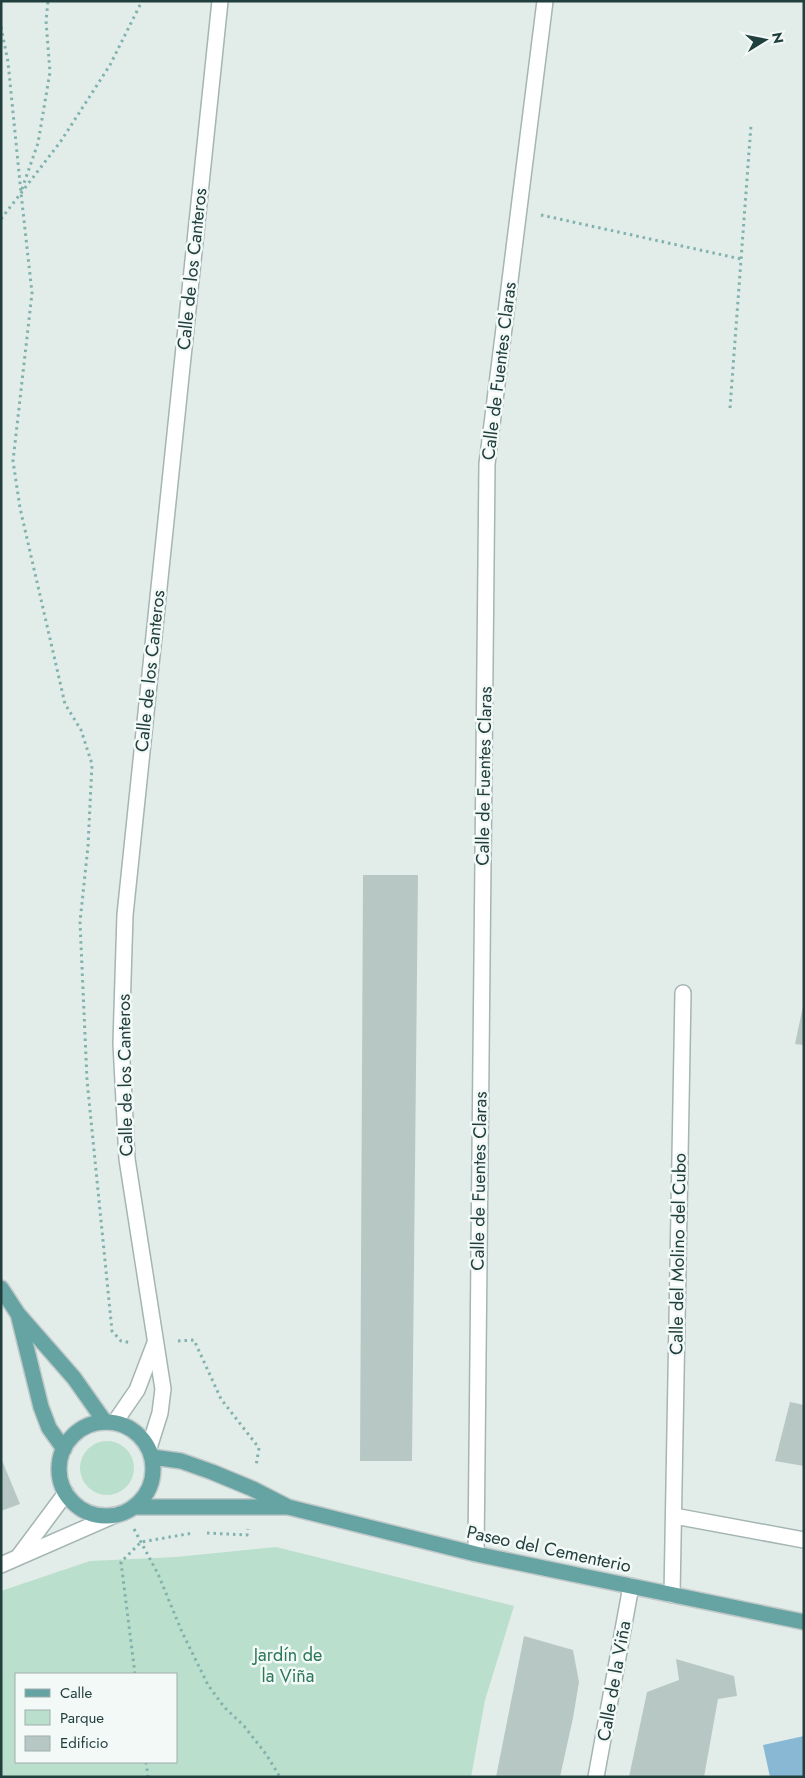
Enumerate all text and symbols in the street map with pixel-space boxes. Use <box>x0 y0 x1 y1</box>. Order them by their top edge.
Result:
north arrow <box>740 15 790 65</box>
text: N <box>767 31 789 45</box>
street label: Calle de los Canteros <box>171 187 213 351</box>
street label: Calle de Fuentes Claras <box>475 281 523 461</box>
street label: Calle de los Canteros <box>129 589 171 753</box>
street label: Calle de Fuentes Claras <box>469 686 499 866</box>
street label: Calle de los Canteros <box>111 994 139 1156</box>
street label: Calle de Fuentes Claras <box>464 1091 494 1271</box>
street label: Calle del Molino del Cubo <box>663 1153 693 1355</box>
street label: Paseo del Cementerio <box>464 1519 634 1579</box>
street label: Calle de la Viña <box>591 1619 637 1743</box>
park label: Jardín de la Viña <box>252 1642 322 1689</box>
legend <box>15 1673 178 1763</box>
text: Calle <box>60 1682 92 1704</box>
text: Parque <box>60 1707 104 1729</box>
text: Edificio <box>60 1732 108 1754</box>

